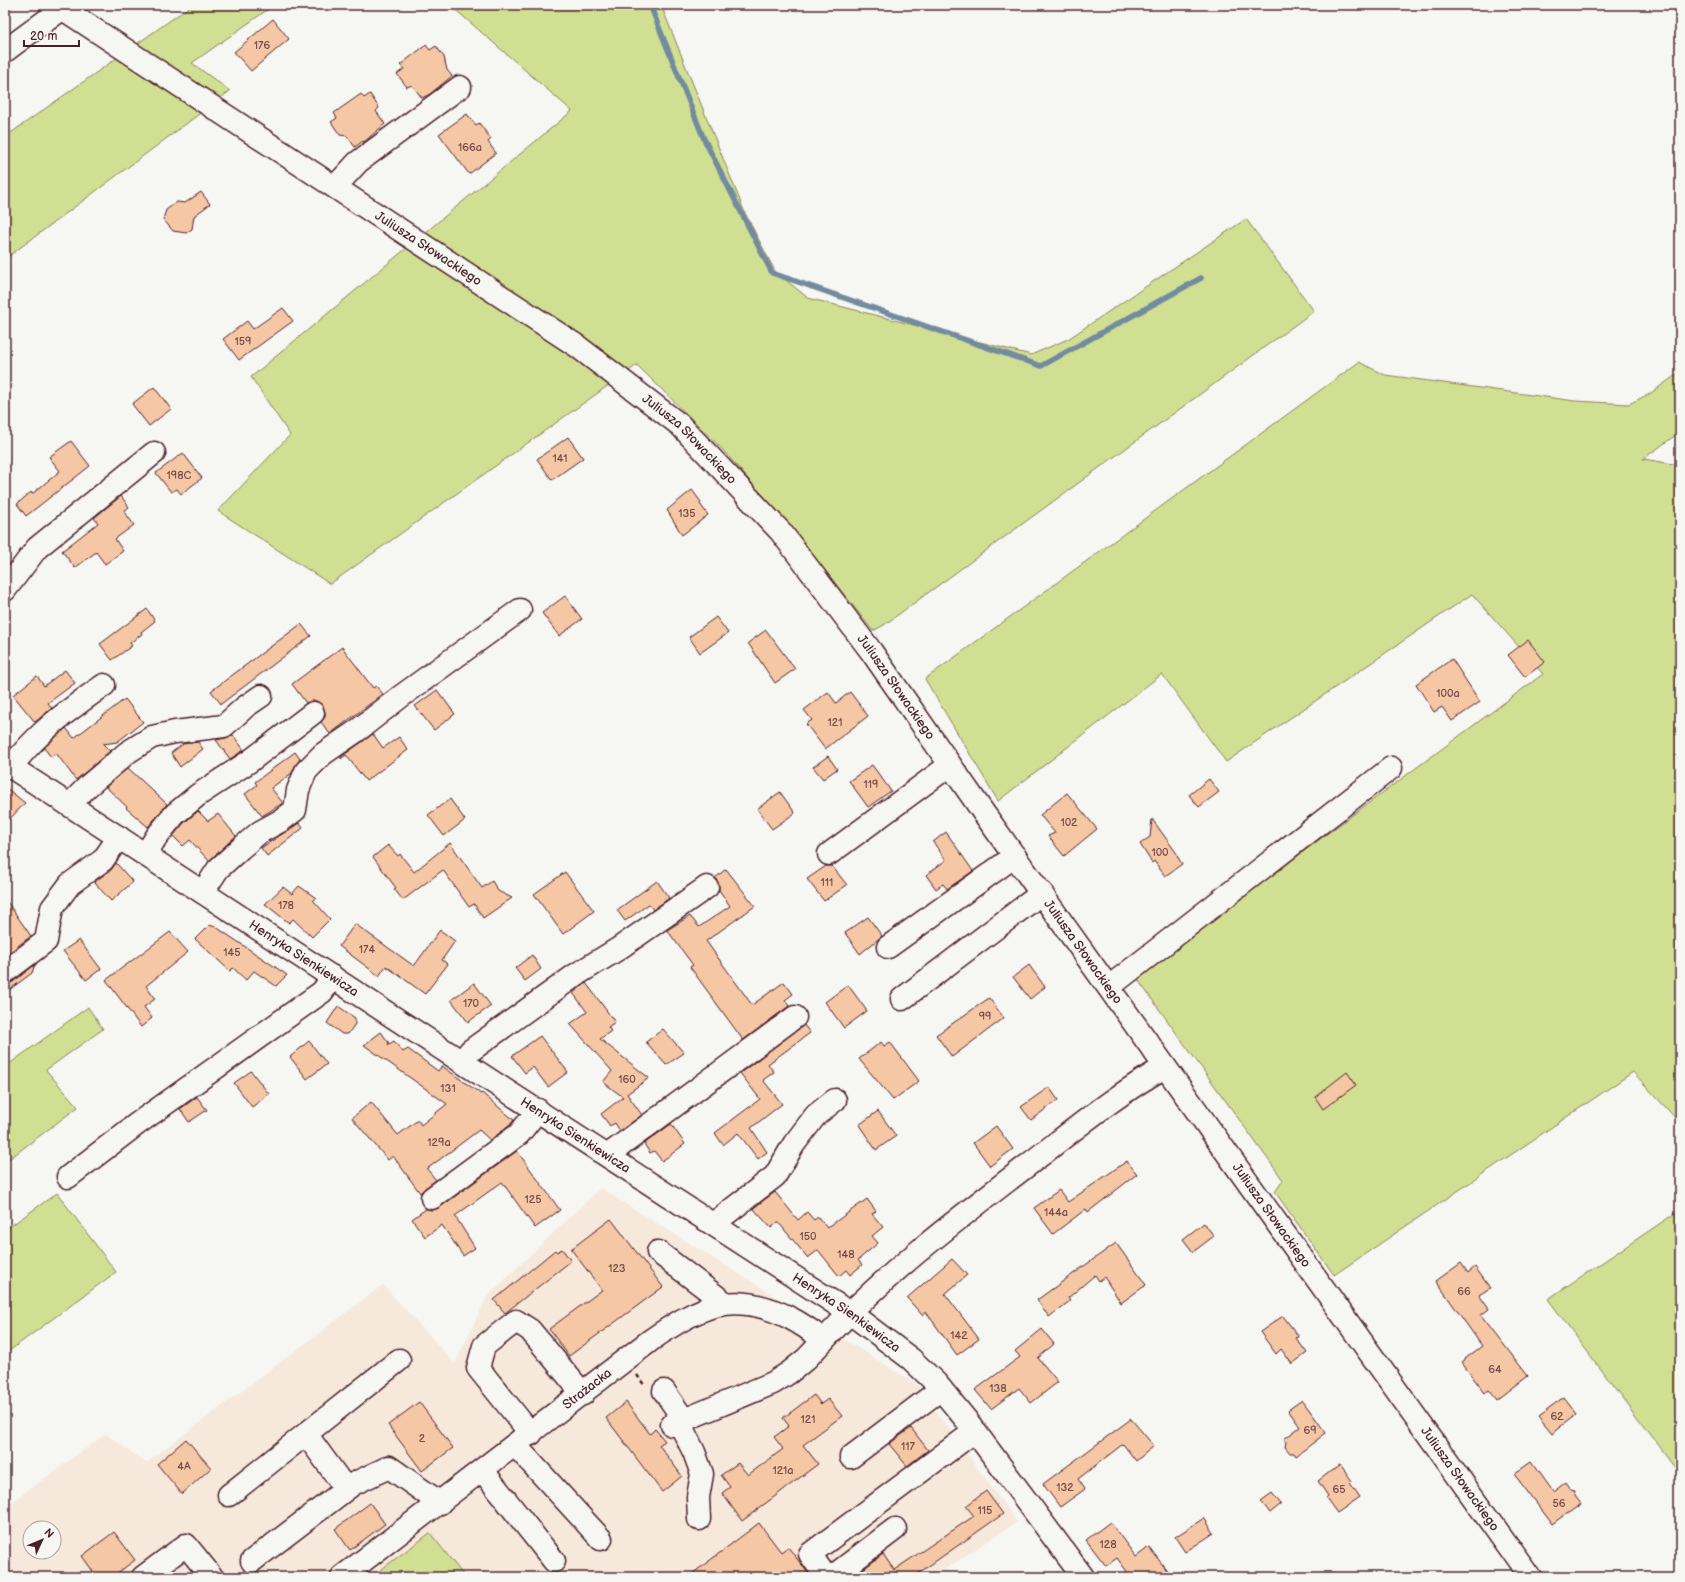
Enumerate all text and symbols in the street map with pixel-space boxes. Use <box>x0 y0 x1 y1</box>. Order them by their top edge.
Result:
scale bar <box>24 22 79 48</box>
text: 20 m <box>30 29 57 44</box>
house number: 176 <box>254 39 270 52</box>
house number: 166a <box>458 141 482 154</box>
street label: Juliusza Słowackiego <box>372 208 485 289</box>
house number: 159 <box>235 335 251 348</box>
street label: Juliusza Słowackiego <box>639 391 740 488</box>
house number: 141 <box>552 452 568 465</box>
house number: 198C <box>167 469 192 482</box>
house number: 135 <box>678 507 696 520</box>
street label: Juliusza Słowackiego <box>854 632 938 743</box>
house number: 100a <box>1436 687 1460 700</box>
house number: 121 <box>828 716 842 729</box>
house number: 119 <box>864 778 878 791</box>
house number: 102 <box>1060 816 1078 829</box>
house number: 100 <box>1151 846 1169 859</box>
house number: 111 <box>821 876 833 889</box>
street label: Juliusza Słowackiego <box>1040 897 1126 1007</box>
house number: 178 <box>278 899 294 912</box>
street label: Henryka Sienkiewicza <box>246 917 362 1000</box>
house number: 174 <box>359 943 375 956</box>
house number: 145 <box>223 946 241 959</box>
house number: 170 <box>463 997 480 1010</box>
house number: 99 <box>979 1010 991 1023</box>
house number: 160 <box>618 1073 636 1086</box>
house number: 131 <box>440 1082 456 1095</box>
street label: Henryka Sienkiewicza <box>517 1094 633 1177</box>
house number: 129a <box>427 1136 451 1149</box>
street label: Juliusza Słowackiego <box>1229 1160 1314 1271</box>
house number: 125 <box>524 1193 542 1206</box>
house number: 144a <box>1044 1206 1068 1219</box>
house number: 150 <box>799 1230 817 1243</box>
house number: 148 <box>837 1248 855 1261</box>
house number: 123 <box>608 1262 626 1275</box>
street label: Henryka Sienkiewicza <box>789 1270 903 1356</box>
house number: 66 <box>1457 1285 1471 1298</box>
house number: 142 <box>950 1329 968 1342</box>
house number: 64 <box>1488 1363 1502 1376</box>
street label: Strażacka <box>559 1365 615 1413</box>
house number: 138 <box>989 1382 1007 1395</box>
house number: 62 <box>1550 1410 1564 1423</box>
house number: 121 <box>801 1413 815 1426</box>
house number: 69 <box>1303 1424 1317 1437</box>
street label: Juliusza Słowackiego <box>1417 1424 1503 1534</box>
house number: 2 <box>419 1432 426 1445</box>
house number: 117 <box>901 1440 916 1453</box>
house number: 4A <box>177 1460 191 1473</box>
house number: 121a <box>772 1464 794 1477</box>
house number: 132 <box>1056 1481 1074 1494</box>
house number: 65 <box>1332 1483 1346 1496</box>
house number: 56 <box>1552 1497 1566 1510</box>
house number: 115 <box>978 1504 992 1517</box>
north arrow <box>22 1520 62 1560</box>
text: N <box>41 1526 56 1541</box>
house number: 128 <box>1099 1538 1117 1551</box>

